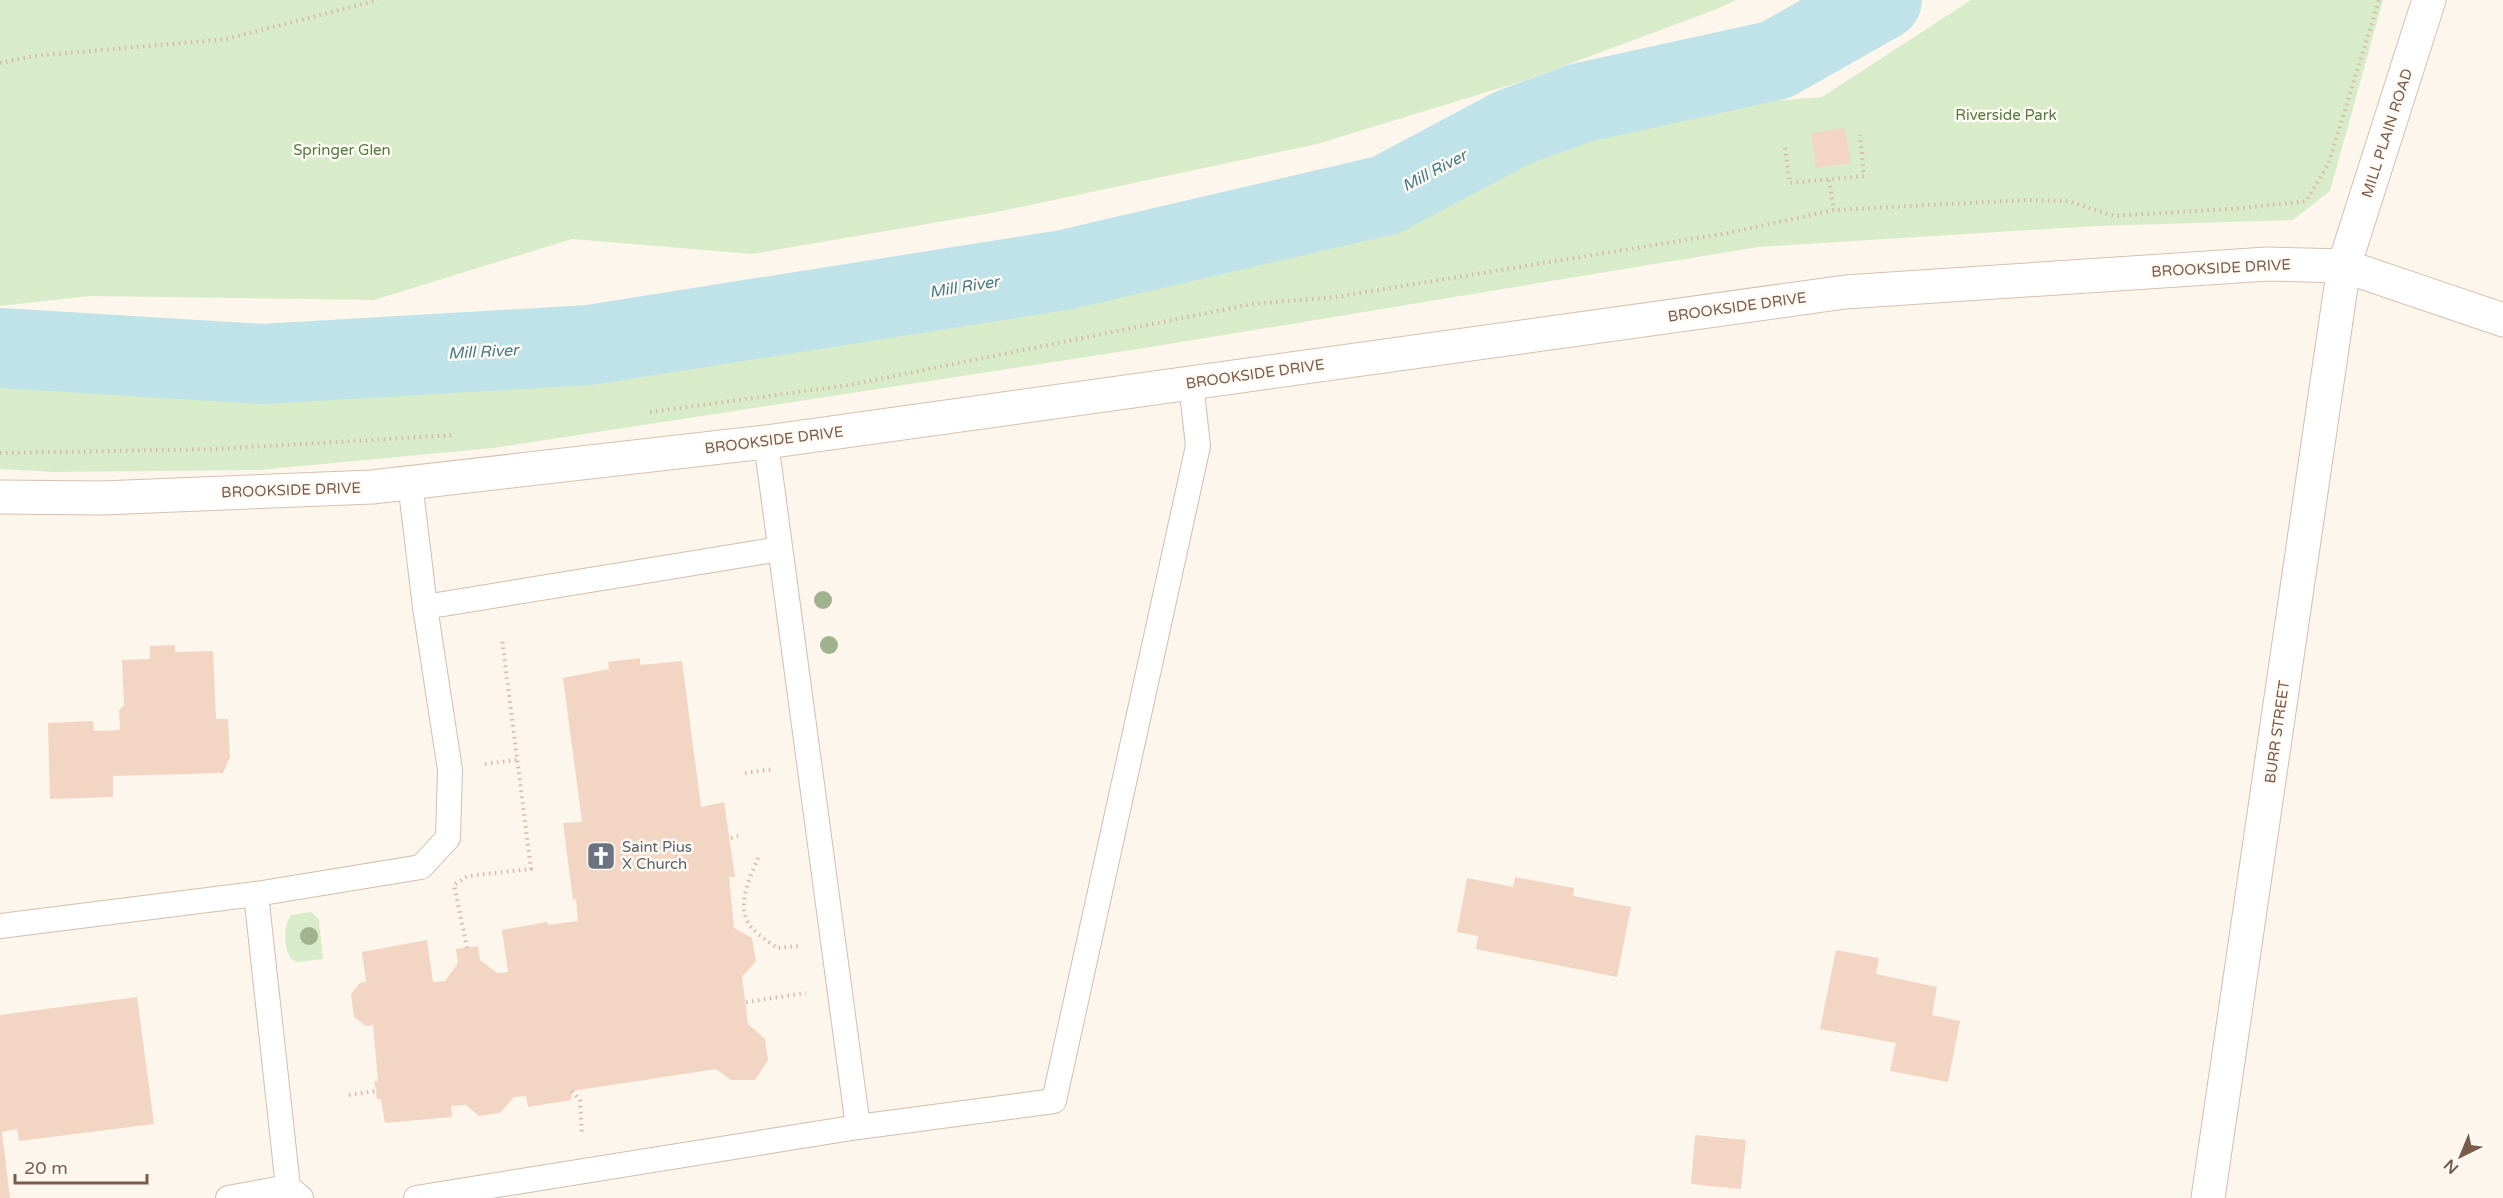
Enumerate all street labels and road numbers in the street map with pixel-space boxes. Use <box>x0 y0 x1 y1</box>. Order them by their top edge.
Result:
street label: MILL PLAIN ROAD <box>2358 66 2416 200</box>
street label: BROOKSIDE DRIVE <box>2151 255 2291 281</box>
street label: BROOKSIDE DRIVE <box>1666 288 1808 326</box>
street label: BROOKSIDE DRIVE <box>1184 355 1326 393</box>
street label: BROOKSIDE DRIVE <box>703 423 845 457</box>
street label: BROOKSIDE DRIVE <box>221 479 361 501</box>
street label: BURR STREET <box>2261 679 2293 785</box>

